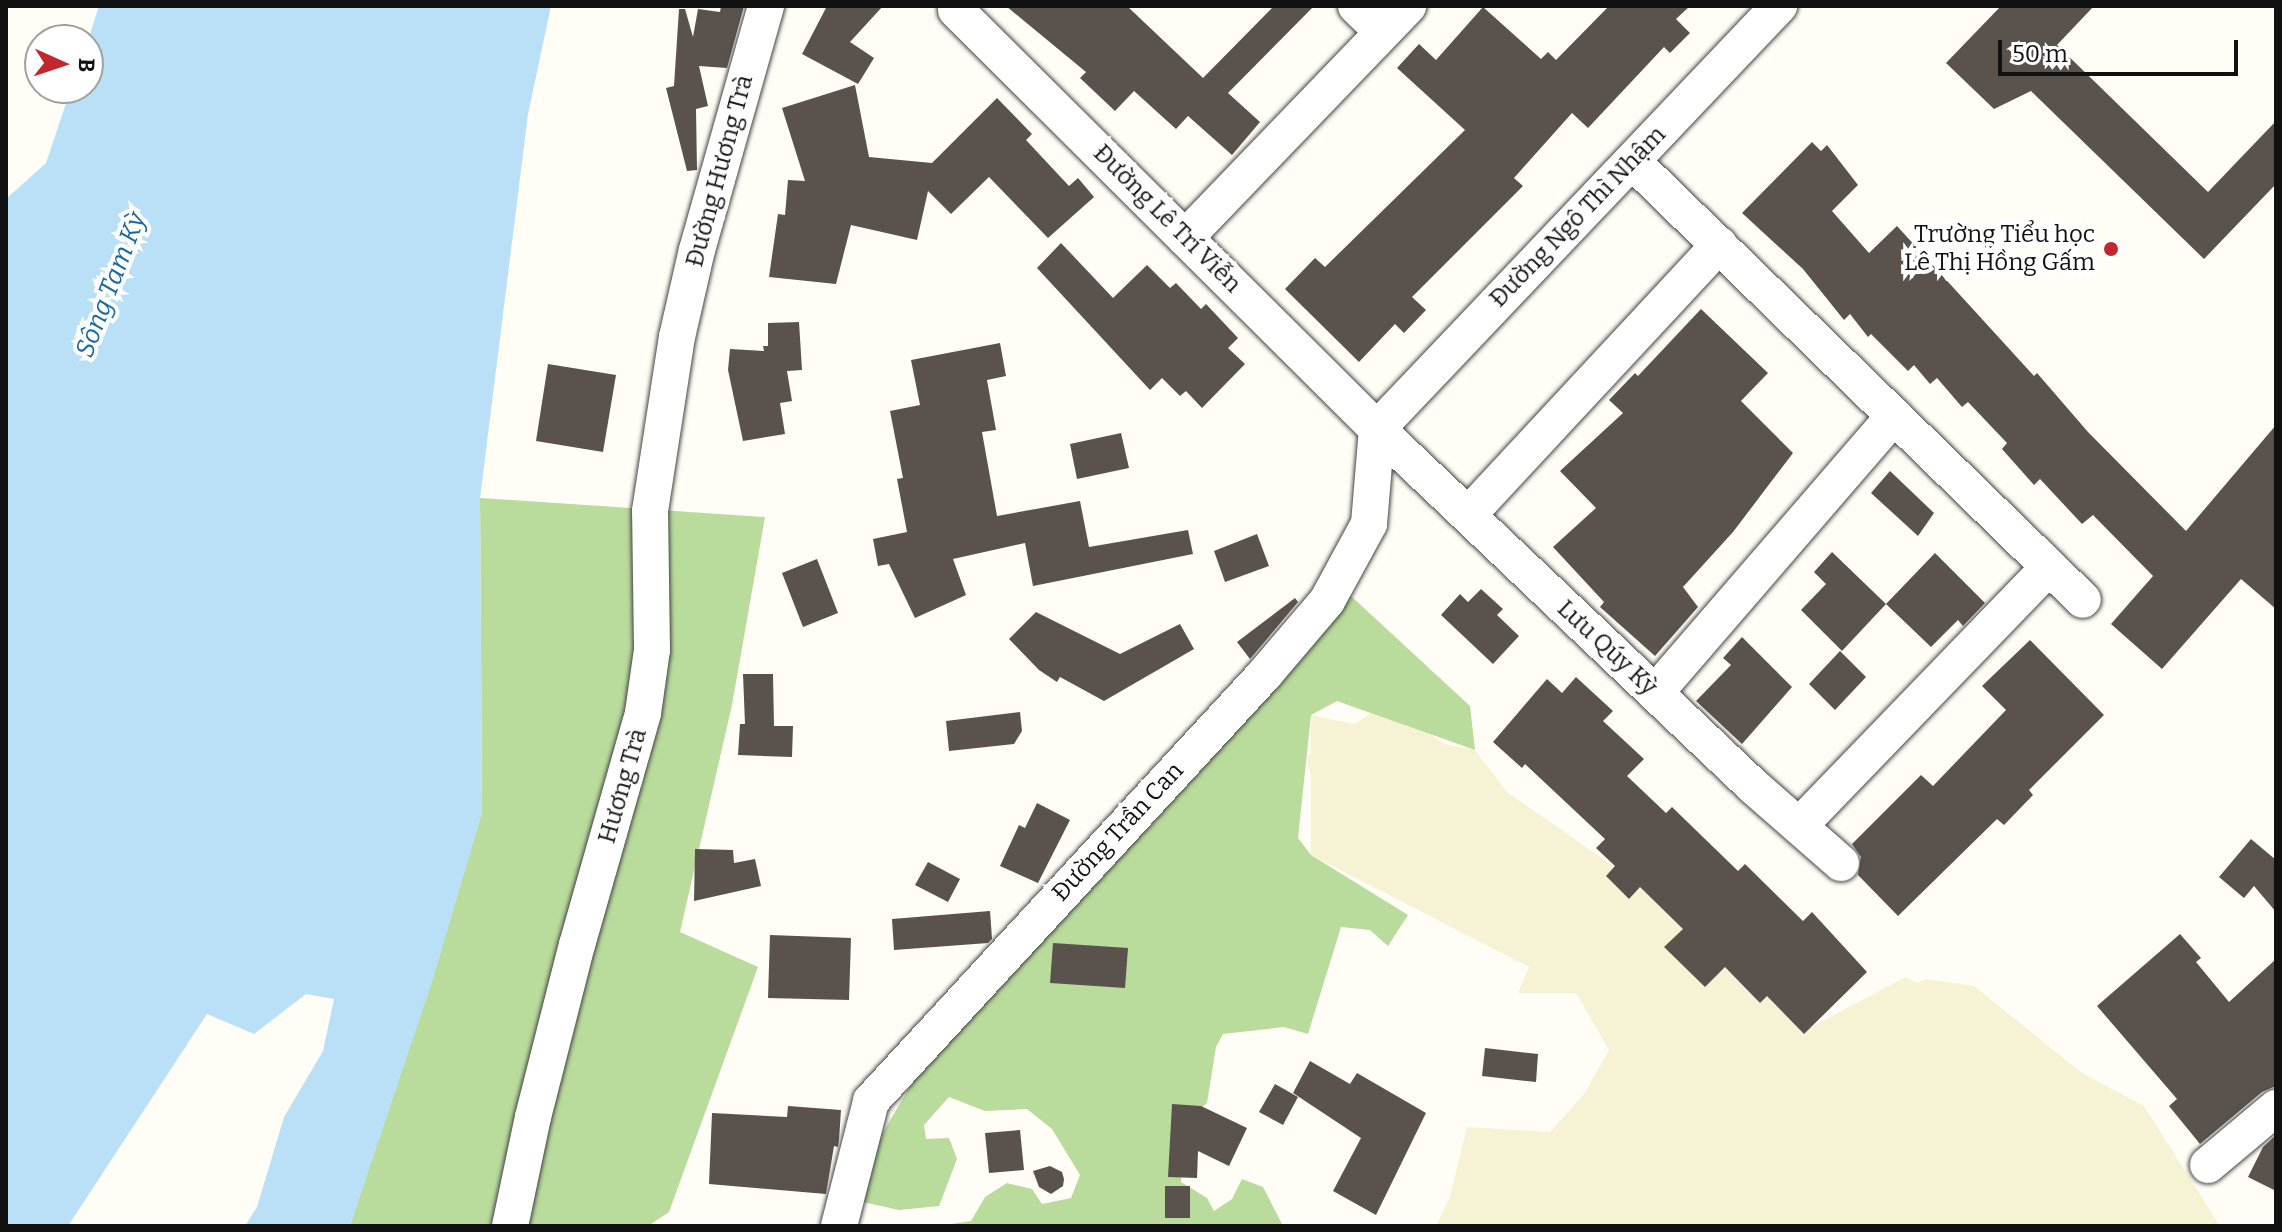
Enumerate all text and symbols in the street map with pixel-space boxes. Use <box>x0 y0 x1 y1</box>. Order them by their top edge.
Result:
north arrow <box>24 24 104 104</box>
scale bar <box>2002 24 2242 74</box>
text: 50 m <box>2012 40 2068 68</box>
text: B <box>73 57 100 73</box>
street label: Đường Hương Trà <box>681 72 759 270</box>
street label: Đường Ngô Thì Nhậm <box>1484 121 1672 313</box>
street label: Đường Lê Trí Viễn <box>1087 139 1247 299</box>
water label: Sông Tam Kỳ <box>69 208 153 362</box>
place label: Trường Tiểu học Lê Thị Hồng Gấm <box>1904 221 2095 277</box>
marker: Trường Tiểu học Lê Thị Hồng Gấm <box>2102 240 2120 258</box>
street label: Lưu Qúy Kỳ <box>1551 594 1663 702</box>
street label: Hương Trà <box>593 725 653 847</box>
street label: Đường Trần Can <box>1046 757 1190 907</box>

